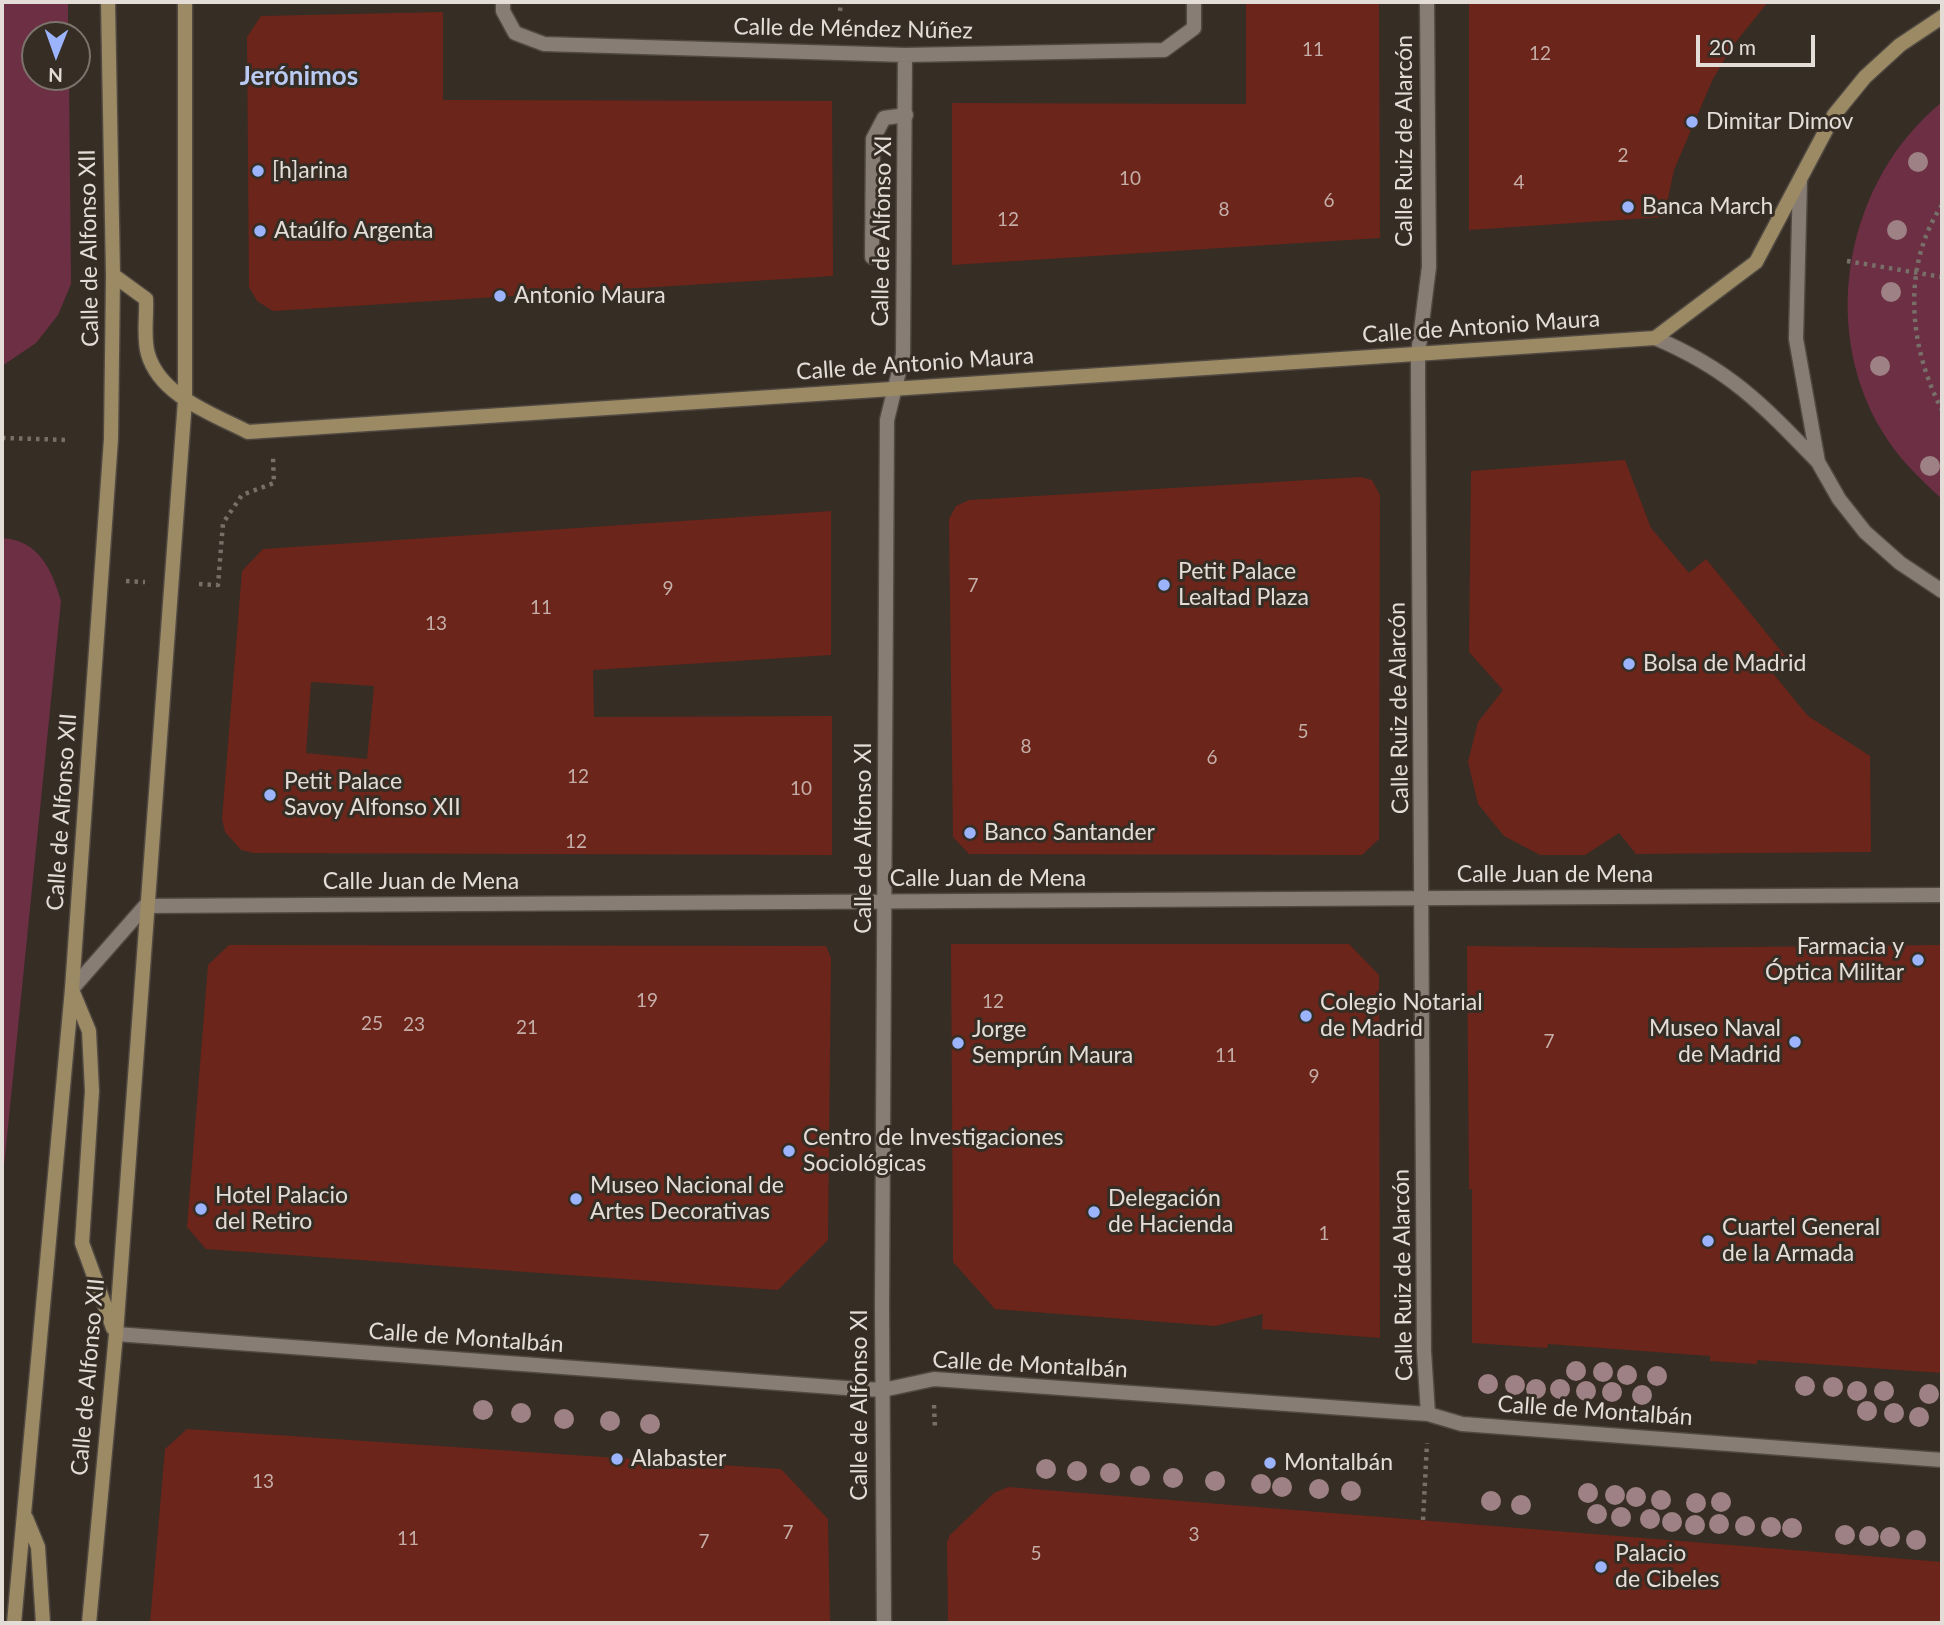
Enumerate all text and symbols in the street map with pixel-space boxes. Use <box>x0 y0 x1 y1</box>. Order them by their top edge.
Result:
street label: Calle de Méndez Núñez <box>733 13 973 45</box>
north arrow <box>21 21 91 91</box>
scale bar <box>1699 21 1818 65</box>
text: 20 m <box>1709 34 1756 59</box>
street label: Calle Ruiz de Alarcón <box>1391 35 1419 247</box>
house number: 11 <box>1302 39 1324 61</box>
house number: 12 <box>1529 43 1551 65</box>
district label: Jerónimos <box>240 61 358 93</box>
text: N <box>48 64 63 87</box>
place label: Dimitar Dimov <box>1706 108 1853 136</box>
marker: Dimitar Dimov <box>1684 114 1700 130</box>
street label: Calle de Alfonso XI <box>867 135 897 327</box>
house number: 2 <box>1617 145 1629 167</box>
street label: Calle de Alfonso XII <box>73 149 105 347</box>
place label: [h]arina <box>272 157 348 185</box>
marker: [h]arina <box>250 163 266 179</box>
house number: 10 <box>1119 168 1141 190</box>
house number: 4 <box>1513 172 1525 194</box>
house number: 6 <box>1323 190 1335 212</box>
place label: Banca March <box>1642 193 1773 221</box>
house number: 8 <box>1218 199 1230 221</box>
marker: Banca March <box>1620 199 1636 215</box>
house number: 12 <box>997 209 1019 231</box>
place label: Ataúlfo Argenta <box>274 217 433 245</box>
marker: Ataúlfo Argenta <box>252 223 268 239</box>
place label: Antonio Maura <box>514 282 666 310</box>
marker: Antonio Maura <box>492 288 508 304</box>
street label: Calle de Antonio Maura <box>1361 305 1601 349</box>
street label: Calle de Antonio Maura <box>795 342 1035 386</box>
place label: Petit Palace Lealtad Plaza <box>1178 558 1309 612</box>
house number: 7 <box>967 575 979 597</box>
marker: Petit Palace Lealtad Plaza <box>1156 577 1172 593</box>
house number: 9 <box>662 578 674 600</box>
house number: 11 <box>530 597 552 619</box>
street label: Calle Ruiz de Alarcón <box>1383 602 1415 814</box>
house number: 13 <box>425 613 447 635</box>
place label: Bolsa de Madrid <box>1643 650 1806 678</box>
marker: Bolsa de Madrid <box>1621 656 1637 672</box>
street label: Calle de Alfonso XII <box>41 712 83 912</box>
house number: 5 <box>1297 721 1309 743</box>
house number: 8 <box>1020 736 1032 758</box>
street label: Calle de Alfonso XI <box>850 742 878 934</box>
house number: 6 <box>1206 747 1218 769</box>
house number: 12 <box>567 766 589 788</box>
place label: Petit Palace Savoy Alfonso XII <box>284 768 461 822</box>
house number: 10 <box>790 778 812 800</box>
marker: Petit Palace Savoy Alfonso XII <box>262 787 278 803</box>
place label: Banco Santander <box>984 819 1155 847</box>
marker: Banco Santander <box>962 825 978 841</box>
house number: 12 <box>565 831 587 853</box>
street label: Calle Juan de Mena <box>1457 861 1653 889</box>
street label: Calle Juan de Mena <box>890 865 1086 893</box>
street label: Calle Juan de Mena <box>323 868 519 896</box>
place label: Farmacia y Óptica Militar <box>1765 933 1904 987</box>
marker: Farmacia y Óptica Militar <box>1910 952 1926 968</box>
place label: Colegio Notarial de Madrid <box>1320 989 1483 1043</box>
house number: 19 <box>636 990 658 1012</box>
house number: 12 <box>982 991 1004 1013</box>
marker: Colegio Notarial de Madrid <box>1298 1008 1314 1024</box>
house number: 25 <box>361 1013 383 1035</box>
house number: 23 <box>403 1014 425 1036</box>
place label: Museo Naval de Madrid <box>1649 1015 1781 1069</box>
place label: Jorge Semprún Maura <box>972 1016 1133 1070</box>
house number: 21 <box>516 1017 538 1039</box>
house number: 7 <box>1543 1031 1555 1053</box>
marker: Museo Naval de Madrid <box>1787 1034 1803 1050</box>
marker: Jorge Semprún Maura <box>950 1035 966 1051</box>
house number: 11 <box>1215 1045 1237 1067</box>
house number: 9 <box>1308 1066 1320 1088</box>
place label: Centro de Investigaciones Sociológicas <box>803 1124 1063 1178</box>
marker: Centro de Investigaciones Sociológicas <box>781 1143 797 1159</box>
street label: Calle Ruiz de Alarcón <box>1387 1169 1419 1381</box>
place label: Museo Nacional de Artes Decorativas <box>590 1172 784 1226</box>
place label: Hotel Palacio del Retiro <box>215 1182 348 1236</box>
place label: Delegación de Hacienda <box>1108 1185 1233 1239</box>
marker: Museo Nacional de Artes Decorativas <box>568 1191 584 1207</box>
marker: Hotel Palacio del Retiro <box>193 1201 209 1217</box>
marker: Delegación de Hacienda <box>1086 1204 1102 1220</box>
place label: Cuartel General de la Armada <box>1722 1214 1880 1268</box>
house number: 1 <box>1318 1223 1330 1245</box>
marker: Cuartel General de la Armada <box>1700 1233 1716 1249</box>
street label: Calle de Alfonso XII <box>66 1277 110 1477</box>
street label: Calle de Alfonso XI <box>846 1309 874 1501</box>
street label: Calle de Montalbán <box>367 1317 565 1359</box>
street label: Calle de Montalbán <box>932 1346 1128 1384</box>
street label: Calle de Montalbán <box>1496 1390 1694 1432</box>
place label: Alabaster <box>631 1445 726 1473</box>
place label: Montalbán <box>1284 1449 1393 1477</box>
marker: Alabaster <box>609 1451 625 1467</box>
marker: Montalbán <box>1262 1455 1278 1471</box>
house number: 13 <box>252 1471 274 1493</box>
house number: 7 <box>782 1522 794 1544</box>
house number: 3 <box>1188 1524 1200 1546</box>
house number: 11 <box>397 1528 419 1550</box>
house number: 7 <box>698 1531 710 1553</box>
place label: Palacio de Cibeles <box>1615 1540 1719 1594</box>
house number: 5 <box>1030 1543 1042 1565</box>
marker: Palacio de Cibeles <box>1593 1559 1609 1575</box>

